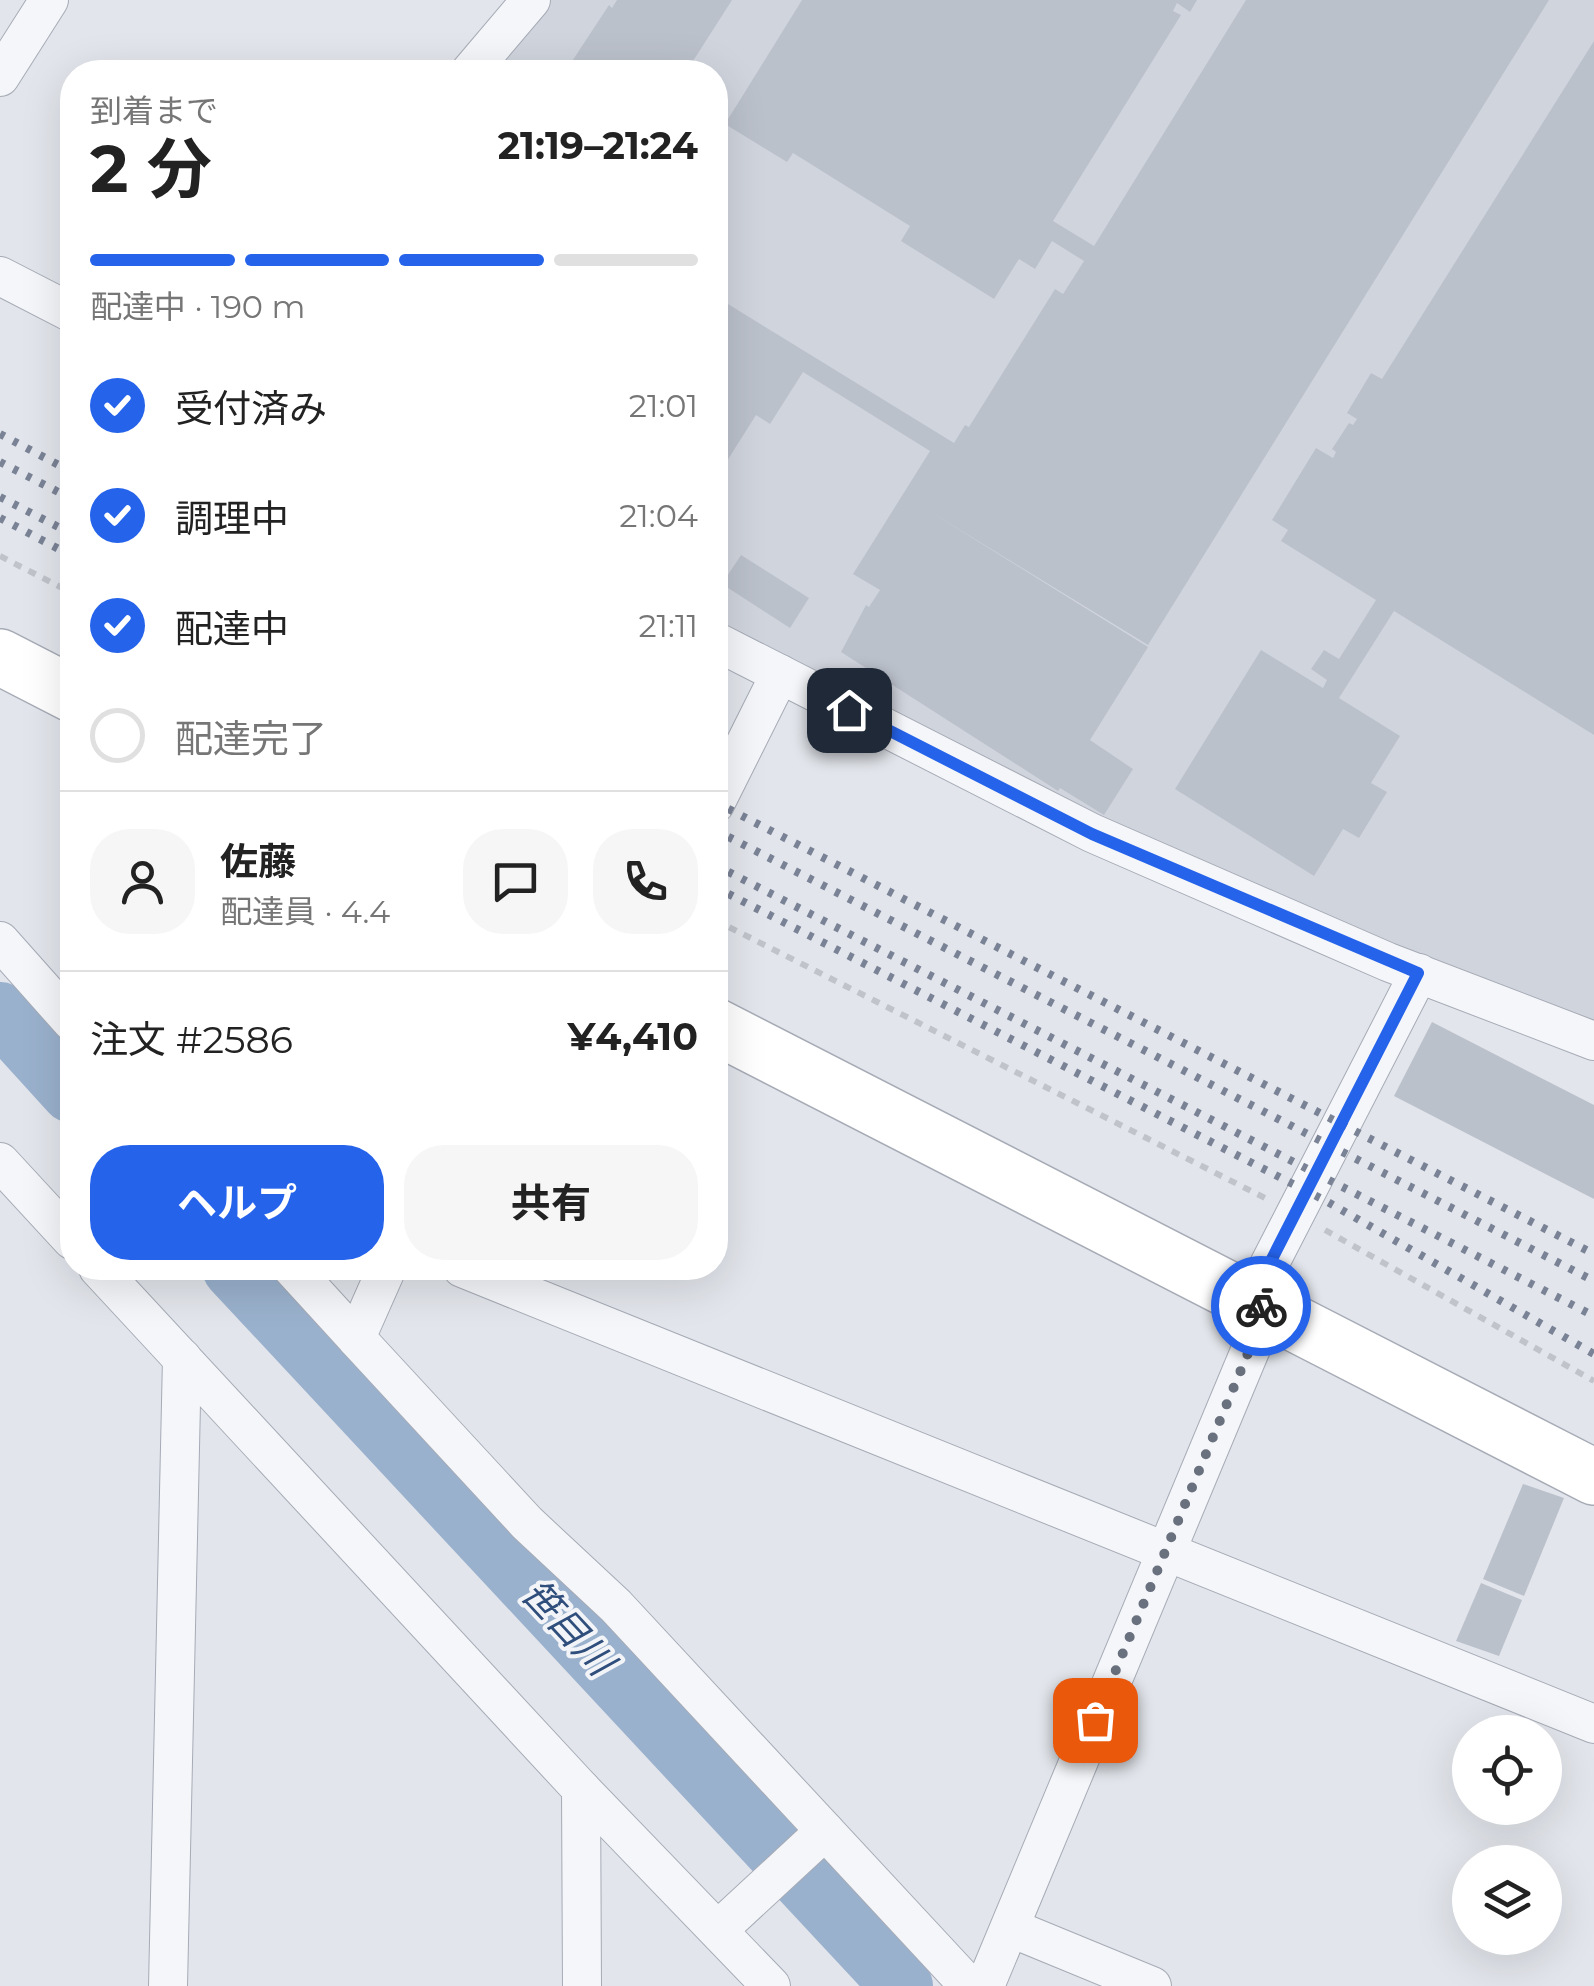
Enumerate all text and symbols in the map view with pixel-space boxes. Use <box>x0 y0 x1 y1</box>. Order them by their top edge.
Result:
text: 到着まで <box>90 91 218 130</box>
text: 21:19–21:24 <box>498 122 698 169</box>
text: 2 分 <box>90 129 212 208</box>
text: 配達中 · 190 m <box>90 287 305 326</box>
icon: check <box>90 378 145 433</box>
text: 受付済み <box>175 385 327 432</box>
text: 21:01 <box>629 386 698 425</box>
icon: check <box>90 488 145 543</box>
text: 調理中 <box>175 495 289 542</box>
text: 21:04 <box>619 496 698 535</box>
icon: check <box>90 598 145 653</box>
text: 配達中 <box>175 605 289 652</box>
text: 21:11 <box>638 606 698 645</box>
pin <box>807 668 892 753</box>
icon: home <box>822 683 877 738</box>
text: 配達完了 <box>175 715 327 762</box>
button: person <box>90 829 195 934</box>
button: chat <box>463 829 568 934</box>
button: phone <box>593 829 698 934</box>
text: 佐藤 <box>220 838 296 885</box>
text: 配達員 · 4.4 <box>220 892 390 931</box>
text: ¥4,410 <box>568 1013 698 1060</box>
text: 注文 #2586 <box>90 1016 293 1063</box>
button: ヘルプ <box>90 1145 384 1260</box>
button: 共有 <box>404 1145 698 1260</box>
courier <box>1211 1256 1311 1356</box>
icon: bike <box>1234 1279 1289 1334</box>
water label: 笹目川 <box>512 1569 627 1688</box>
pin <box>1053 1678 1138 1763</box>
icon: bag <box>1068 1693 1123 1748</box>
map controls <box>1452 1715 1562 1955</box>
button: locate <box>1452 1715 1562 1825</box>
button: layers <box>1452 1845 1562 1955</box>

